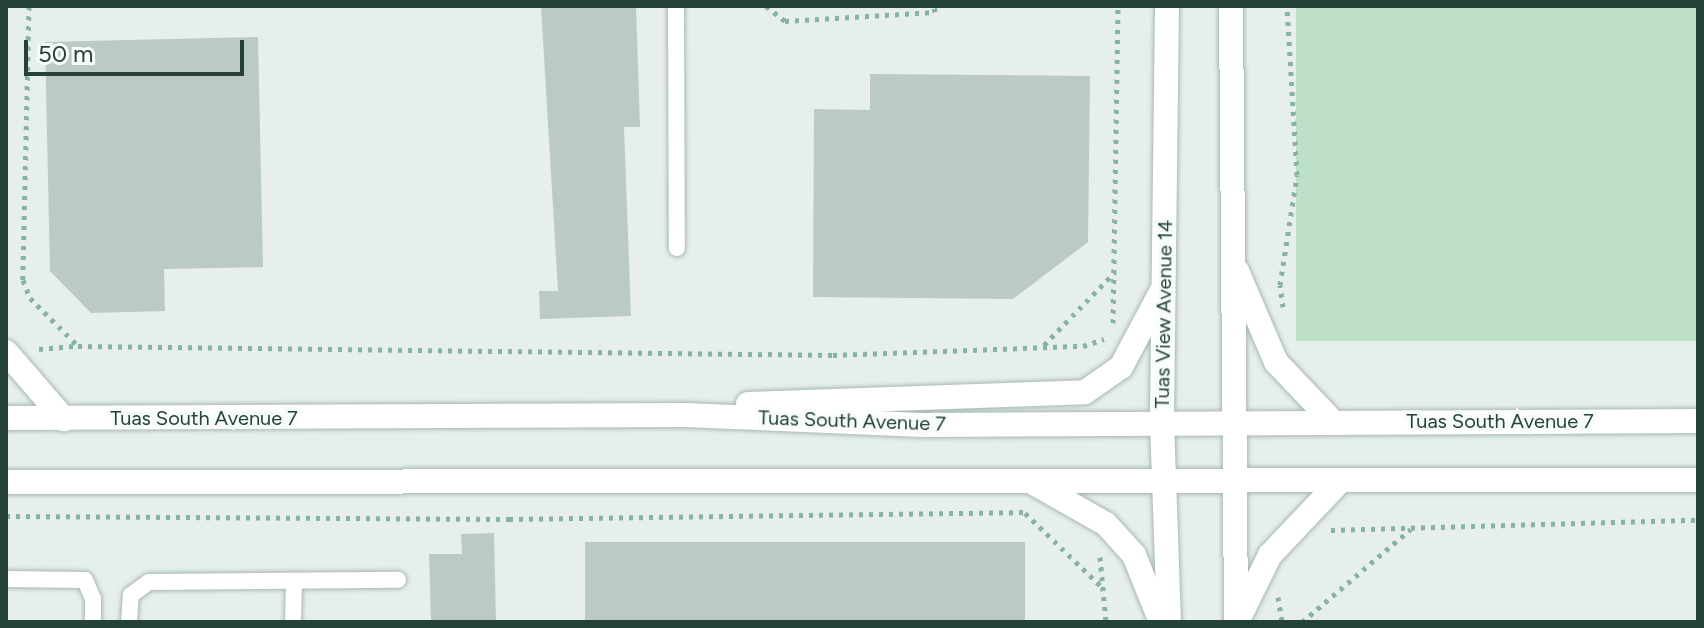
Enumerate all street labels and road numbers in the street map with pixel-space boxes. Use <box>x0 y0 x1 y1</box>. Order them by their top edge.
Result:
street label: Tuas View Avenue 14 <box>1150 219 1178 409</box>
street label: Tuas South Avenue 7 <box>110 406 298 430</box>
street label: Tuas South Avenue 7 <box>758 406 946 436</box>
street label: Tuas South Avenue 7 <box>1406 409 1594 433</box>

